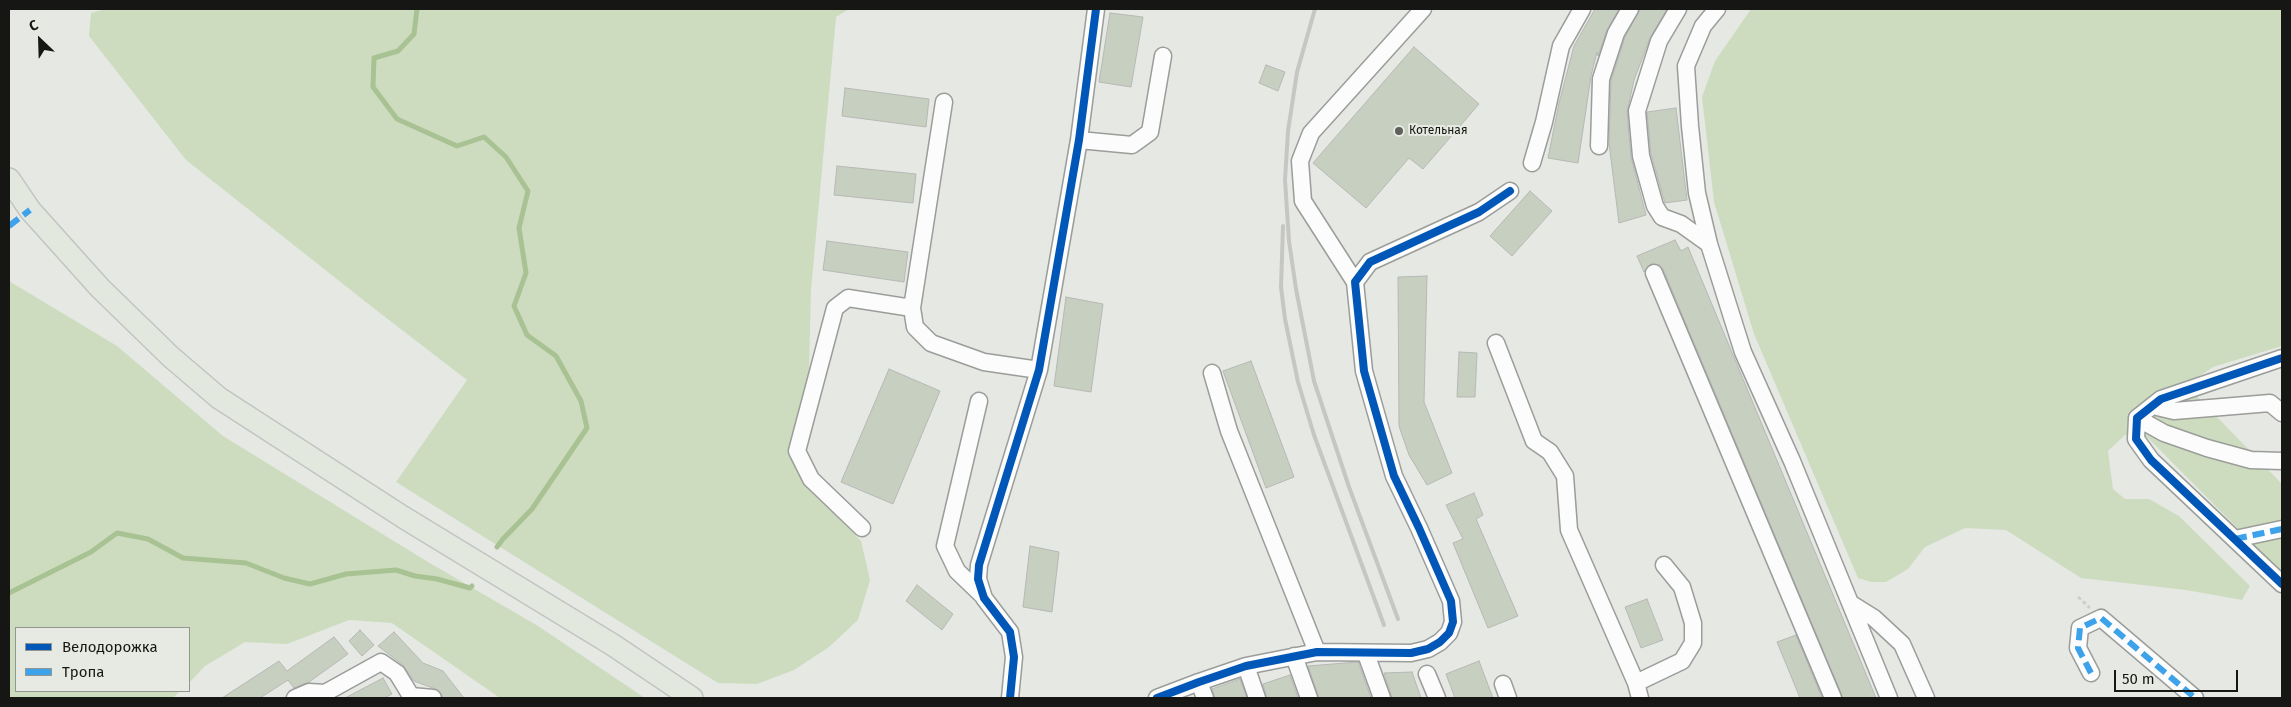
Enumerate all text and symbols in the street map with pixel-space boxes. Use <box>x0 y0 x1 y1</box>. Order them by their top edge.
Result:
north arrow <box>15 15 65 65</box>
text: С <box>27 16 41 35</box>
place label: Котельная <box>1409 124 1467 138</box>
marker: Котельная <box>1393 125 1405 137</box>
legend <box>15 627 190 692</box>
text: Велодорожка <box>62 638 158 656</box>
scale bar <box>2116 660 2240 692</box>
text: Тропа <box>62 663 104 681</box>
text: 50 m <box>2122 670 2155 688</box>

